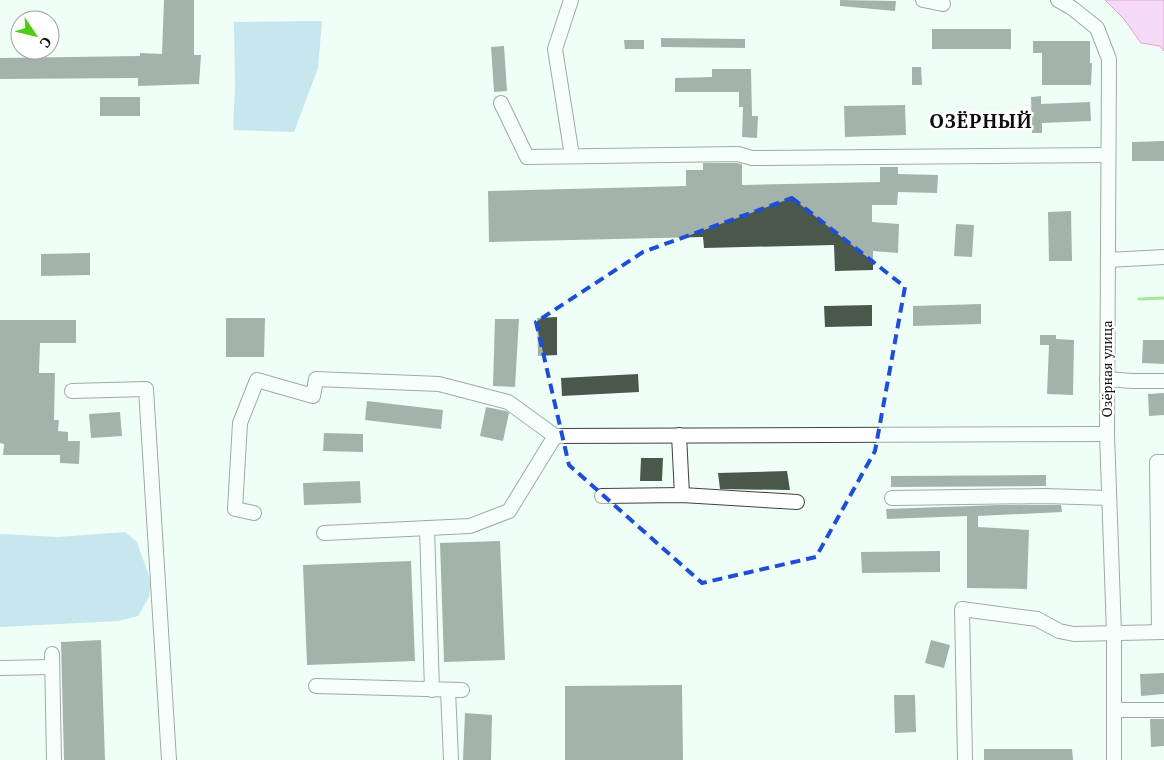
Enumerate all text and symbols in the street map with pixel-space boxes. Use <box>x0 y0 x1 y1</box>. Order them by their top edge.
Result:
north arrow <box>10 10 60 60</box>
text: С <box>36 34 56 52</box>
district label: ОЗЁРНЫЙ <box>929 108 1033 133</box>
street label: Озёрная улица <box>1097 320 1116 418</box>

